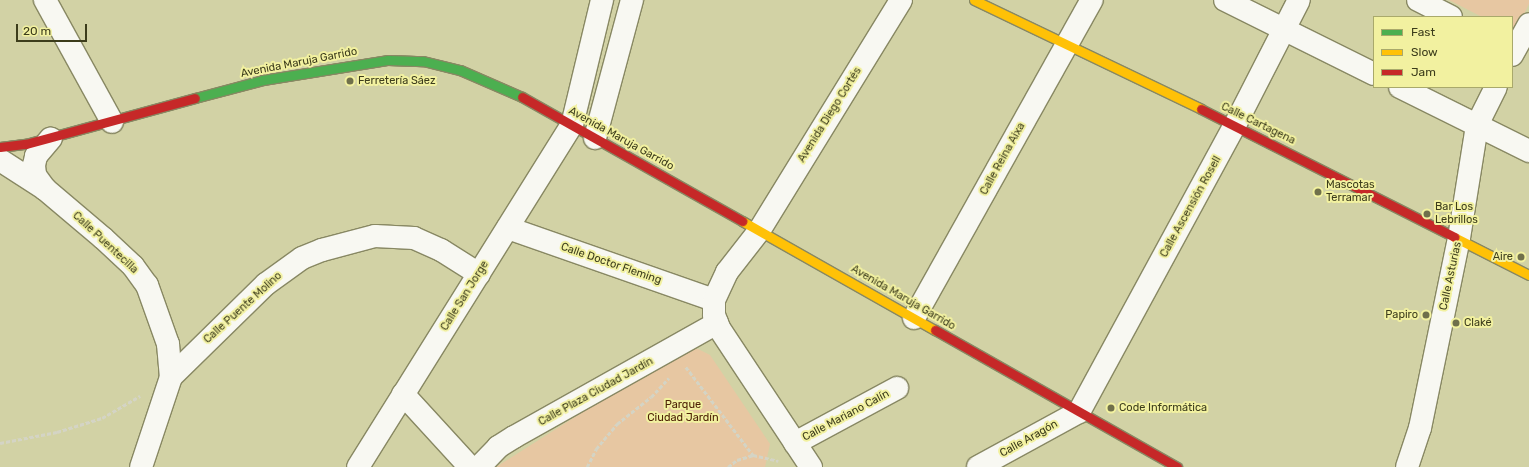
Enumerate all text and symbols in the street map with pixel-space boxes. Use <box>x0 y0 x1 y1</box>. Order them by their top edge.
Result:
scale bar <box>18 16 89 42</box>
legend <box>1373 16 1513 88</box>
text: 20 m <box>23 24 51 38</box>
text: Fast <box>1411 25 1435 39</box>
street label: Avenida Maruja Garrido <box>240 45 358 81</box>
text: Slow <box>1411 45 1438 59</box>
street label: Avenida Diego Cortés <box>795 65 865 165</box>
text: Jam <box>1411 65 1436 79</box>
place label: Ferretería Sáez <box>358 74 436 88</box>
marker: Ferretería Sáez <box>345 76 355 86</box>
street label: Calle Cartagena <box>1219 100 1297 148</box>
street label: Avenida Maruja Garrido <box>566 105 676 173</box>
street label: Calle Reina Aixa <box>978 120 1028 198</box>
street label: Calle Ascensión Rosell <box>1158 154 1224 260</box>
place label: Mascotas Terramar <box>1326 179 1375 205</box>
marker: Mascotas Terramar <box>1313 187 1323 197</box>
place label: Bar Los Lebrillos <box>1435 201 1478 227</box>
street label: Calle Puentecilla <box>70 209 140 277</box>
marker: Bar Los Lebrillos <box>1422 209 1432 219</box>
street label: Calle Asturias <box>1437 240 1465 312</box>
street label: Calle Doctor Fleming <box>559 241 663 287</box>
place label: Aire <box>1493 250 1513 264</box>
marker: Aire <box>1516 252 1526 262</box>
street label: Calle San Jorge <box>438 259 492 333</box>
street label: Avenida Maruja Garrido <box>848 263 958 333</box>
street label: Calle Puente Molino <box>201 269 285 347</box>
place label: Papiro <box>1385 308 1418 322</box>
marker: Papiro <box>1421 310 1431 320</box>
place label: Claké <box>1464 316 1492 330</box>
marker: Claké <box>1451 318 1461 328</box>
street label: Calle Plaza Ciudad Jardín <box>536 355 656 429</box>
street label: Calle Mariano Calín <box>800 388 892 444</box>
park label: Parque Ciudad Jardín <box>647 399 719 425</box>
place label: Code Informática <box>1119 401 1207 415</box>
marker: Code Informática <box>1106 403 1116 413</box>
street label: Calle Aragón <box>998 418 1060 460</box>

